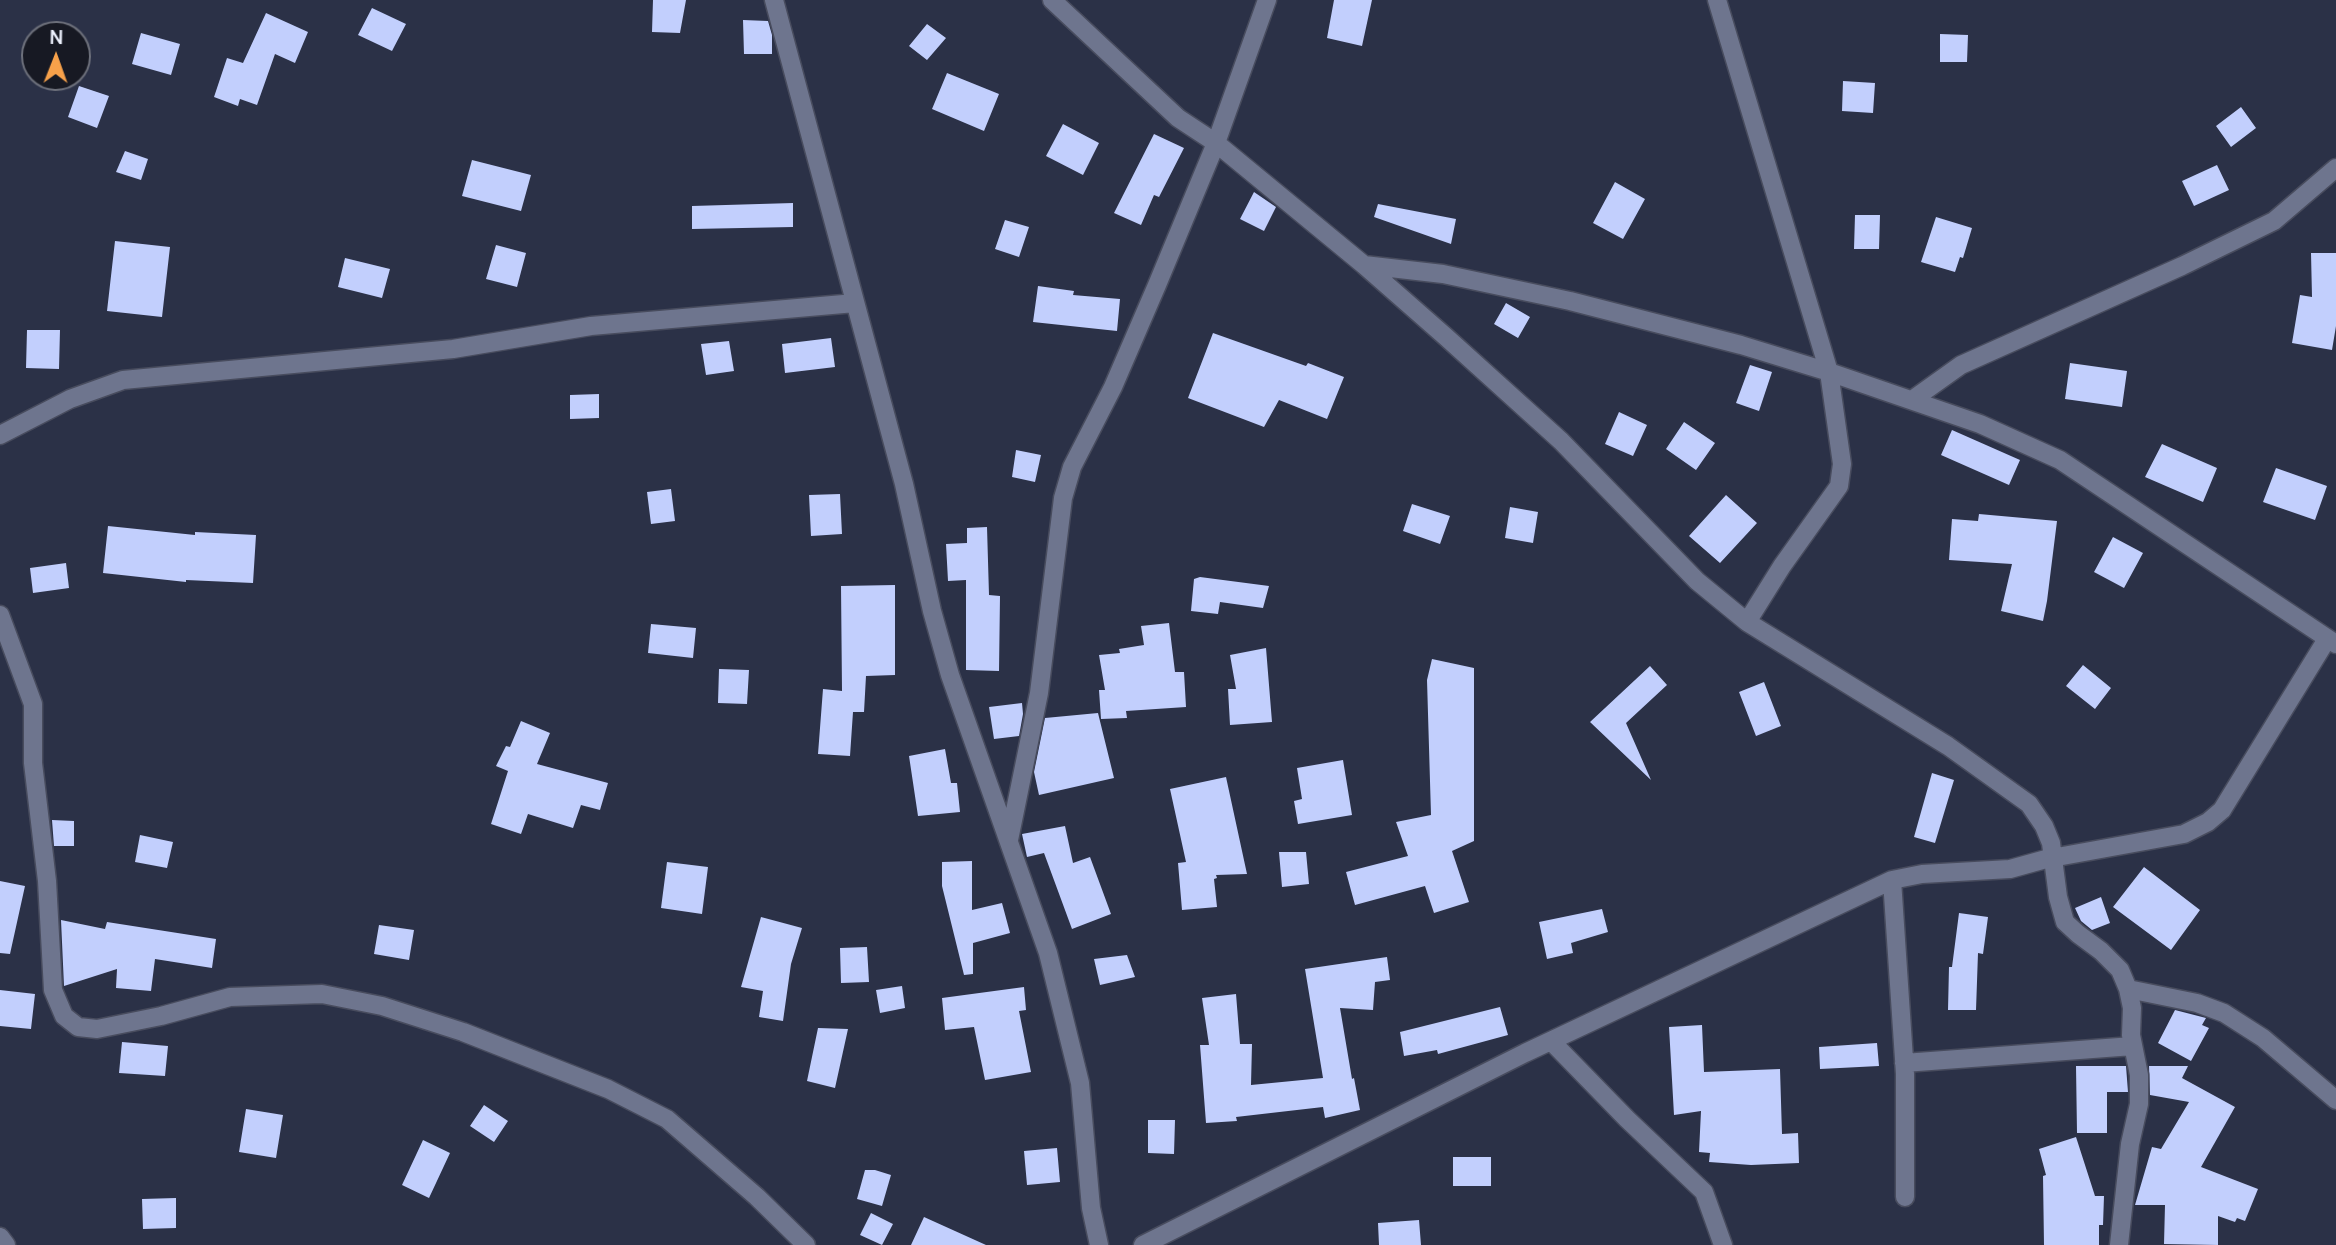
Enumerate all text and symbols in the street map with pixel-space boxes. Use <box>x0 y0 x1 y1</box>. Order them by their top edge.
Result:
north arrow <box>21 21 91 91</box>
text: N <box>49 24 63 50</box>

